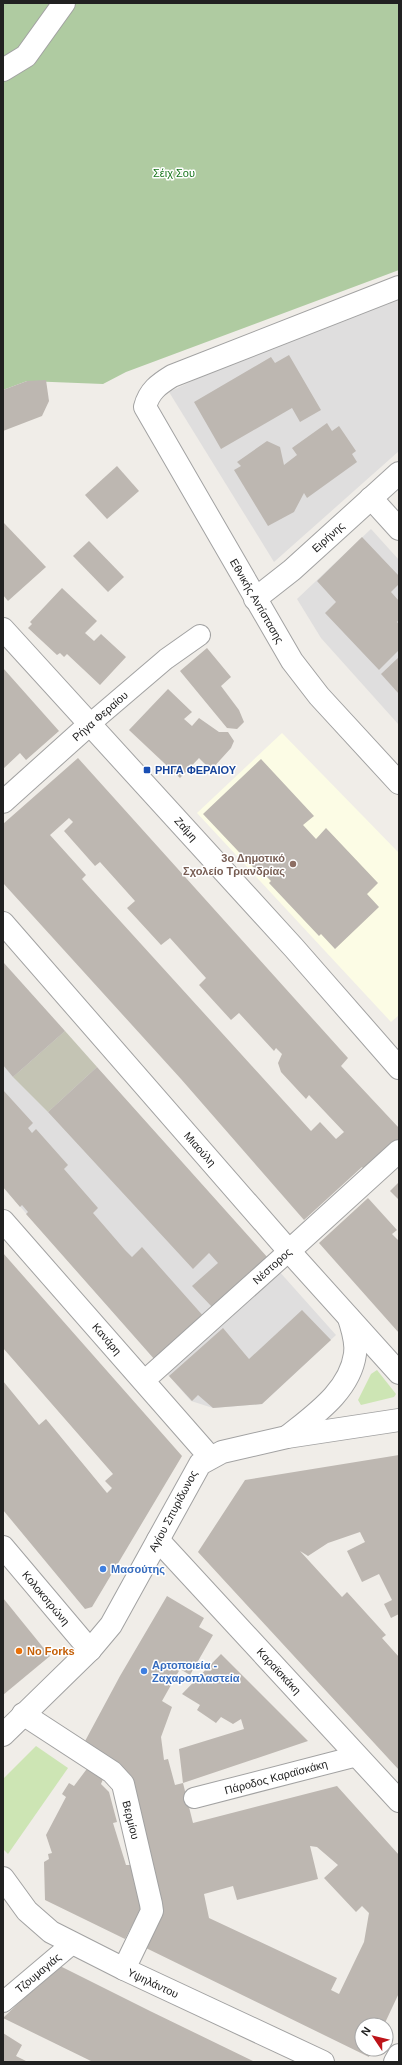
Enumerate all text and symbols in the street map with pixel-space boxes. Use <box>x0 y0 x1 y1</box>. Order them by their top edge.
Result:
park label: Σέιχ Σου <box>153 167 195 179</box>
street label: Ειρήνης <box>309 519 347 555</box>
street label: Εθνικής Αντίστασης <box>228 557 286 645</box>
street label: Ρήγα Φεραίου <box>70 689 130 743</box>
place label: ΡΗΓΑ ΦΕΡΑΙΟΥ <box>155 764 237 776</box>
marker: ΡΗΓΑ ΦΕΡΑΙΟΥ <box>142 765 152 775</box>
street label: Ζαΐμη <box>172 815 200 843</box>
place label: 3ο Δημοτικό Σχολείο Τριανδρίας <box>183 852 285 878</box>
marker: 3ο Δημοτικό Σχολείο Τριανδρίας <box>288 859 298 869</box>
street label: Μιαούλη <box>182 1129 218 1169</box>
street label: Νέστορος <box>250 1246 294 1286</box>
street label: Κανάρη <box>90 1321 124 1357</box>
street label: Αγίου Σπυρίδωνος <box>146 1468 200 1554</box>
place label: Μασούτης <box>111 1563 165 1576</box>
marker: Μασούτης <box>98 1564 108 1574</box>
street label: Κολοκοτρώνη <box>20 1569 72 1627</box>
place label: No Forks <box>27 1645 75 1657</box>
street label: Καραϊσκάκη <box>255 1645 303 1697</box>
marker: No Forks <box>14 1646 24 1656</box>
place label: Αρτοποιεία - Ζαχαροπλαστεία <box>152 1659 240 1684</box>
marker: Αρτοποιεία - Ζαχαροπλαστεία <box>139 1666 149 1676</box>
street label: Πάροδος Καραϊσκάκη <box>223 1757 329 1797</box>
street label: Βερμίου <box>120 1799 142 1841</box>
street label: Τζουμαγιάς <box>13 1951 63 1995</box>
street label: Υψηλάντου <box>126 1966 180 2000</box>
north arrow <box>354 2017 394 2057</box>
text: N <box>359 2025 373 2038</box>

